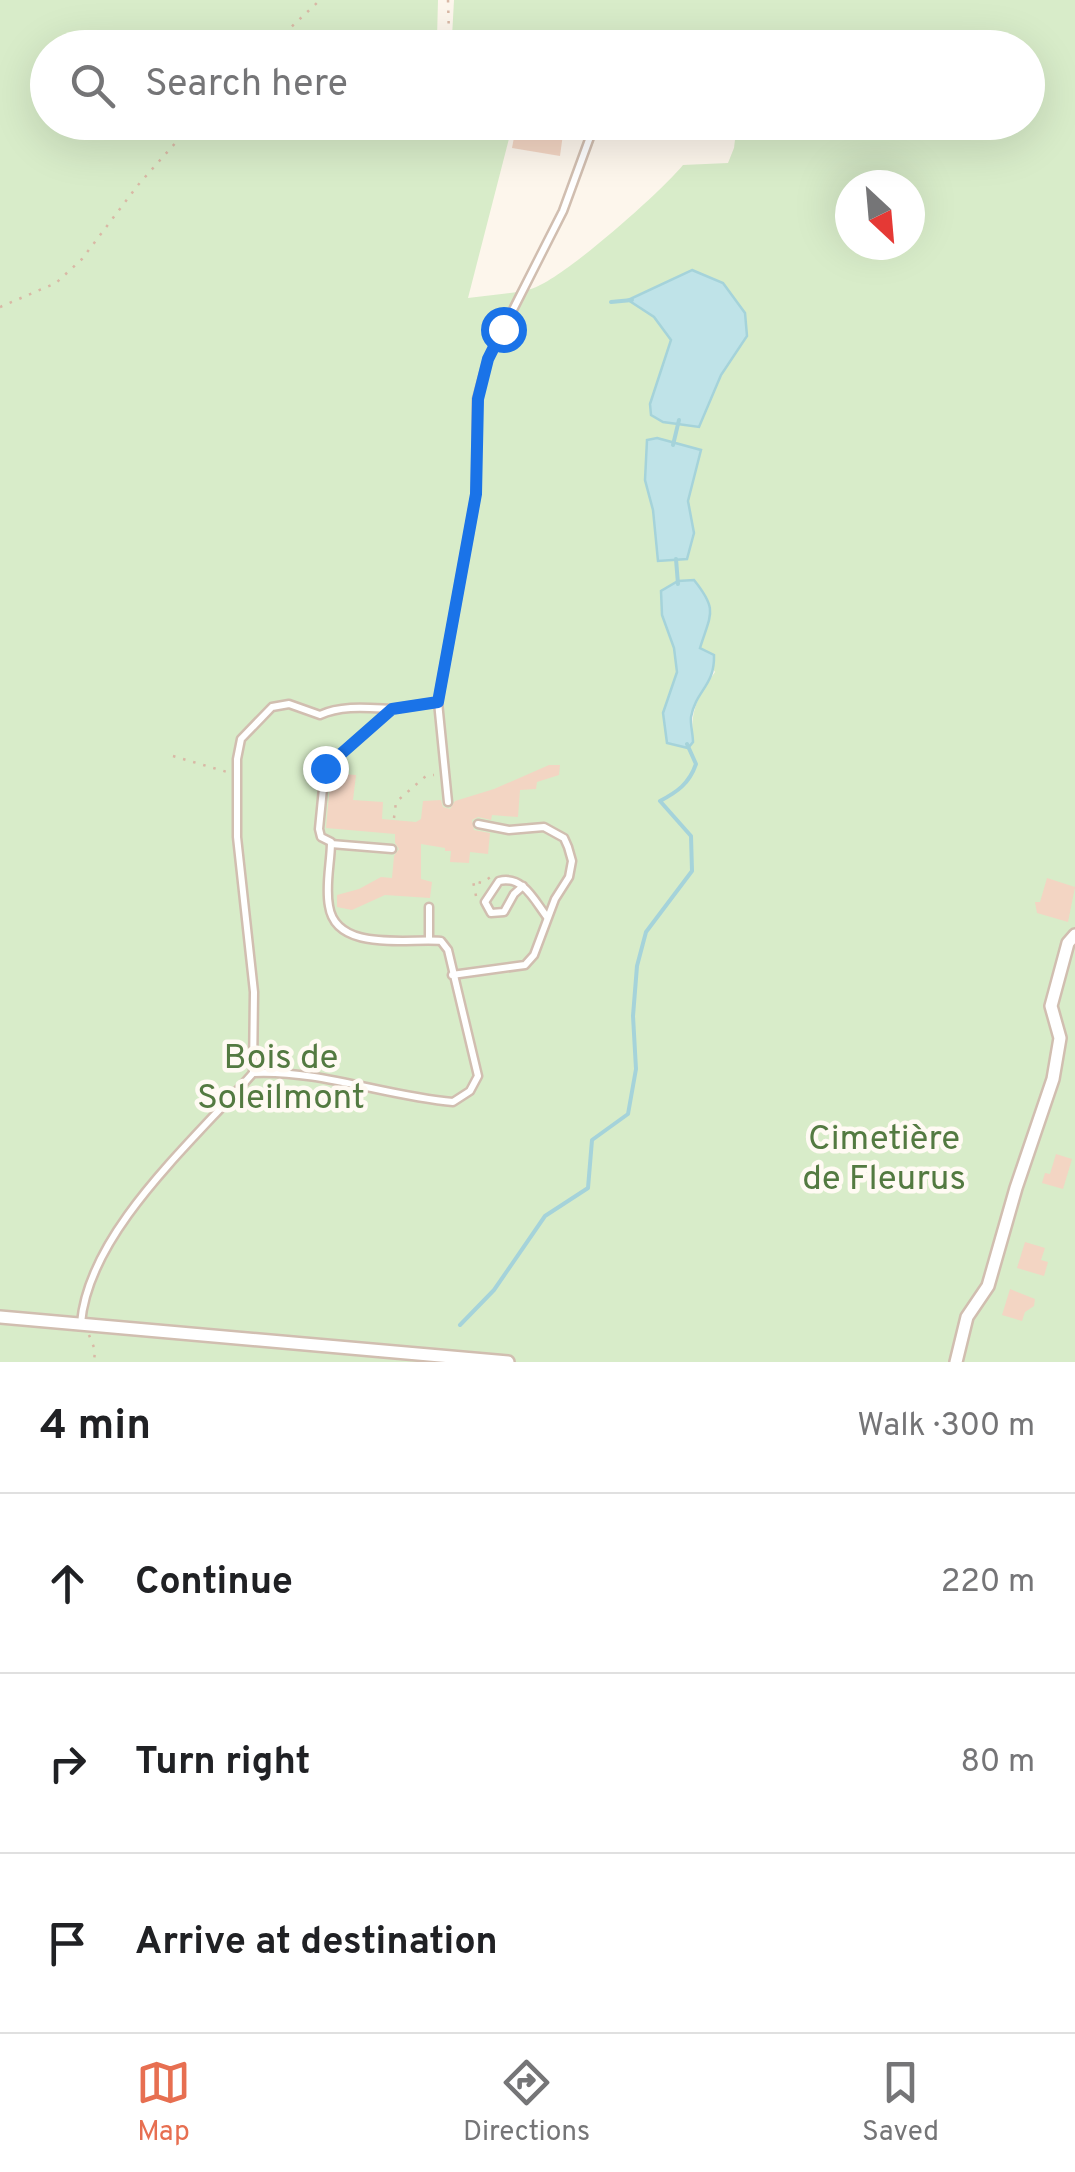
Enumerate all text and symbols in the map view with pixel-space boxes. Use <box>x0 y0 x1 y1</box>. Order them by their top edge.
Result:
search box <box>30 30 1045 140</box>
icon: search <box>65 58 120 113</box>
text: Search here <box>145 61 348 110</box>
north arrow <box>835 170 925 260</box>
route start <box>481 307 527 353</box>
route end <box>303 746 349 792</box>
park label: Bois de Soleilmont <box>197 1037 365 1121</box>
park label: Cimetière de Fleurus <box>802 1118 966 1202</box>
text: 4 min <box>40 1401 151 1454</box>
text: Walk · 300 m <box>857 1407 1035 1447</box>
icon: ahead <box>40 1556 95 1611</box>
text: Continue <box>135 1559 293 1608</box>
text: 220 m <box>941 1563 1035 1603</box>
icon: right <box>40 1736 95 1791</box>
text: Turn right <box>135 1739 310 1788</box>
text: 80 m <box>961 1743 1035 1783</box>
icon: arrive <box>40 1916 95 1971</box>
text: Arrive at destination <box>135 1919 498 1968</box>
tab: Map <box>136 2055 191 2151</box>
tab: Directions <box>463 2055 590 2151</box>
tab: Saved <box>862 2055 939 2151</box>

